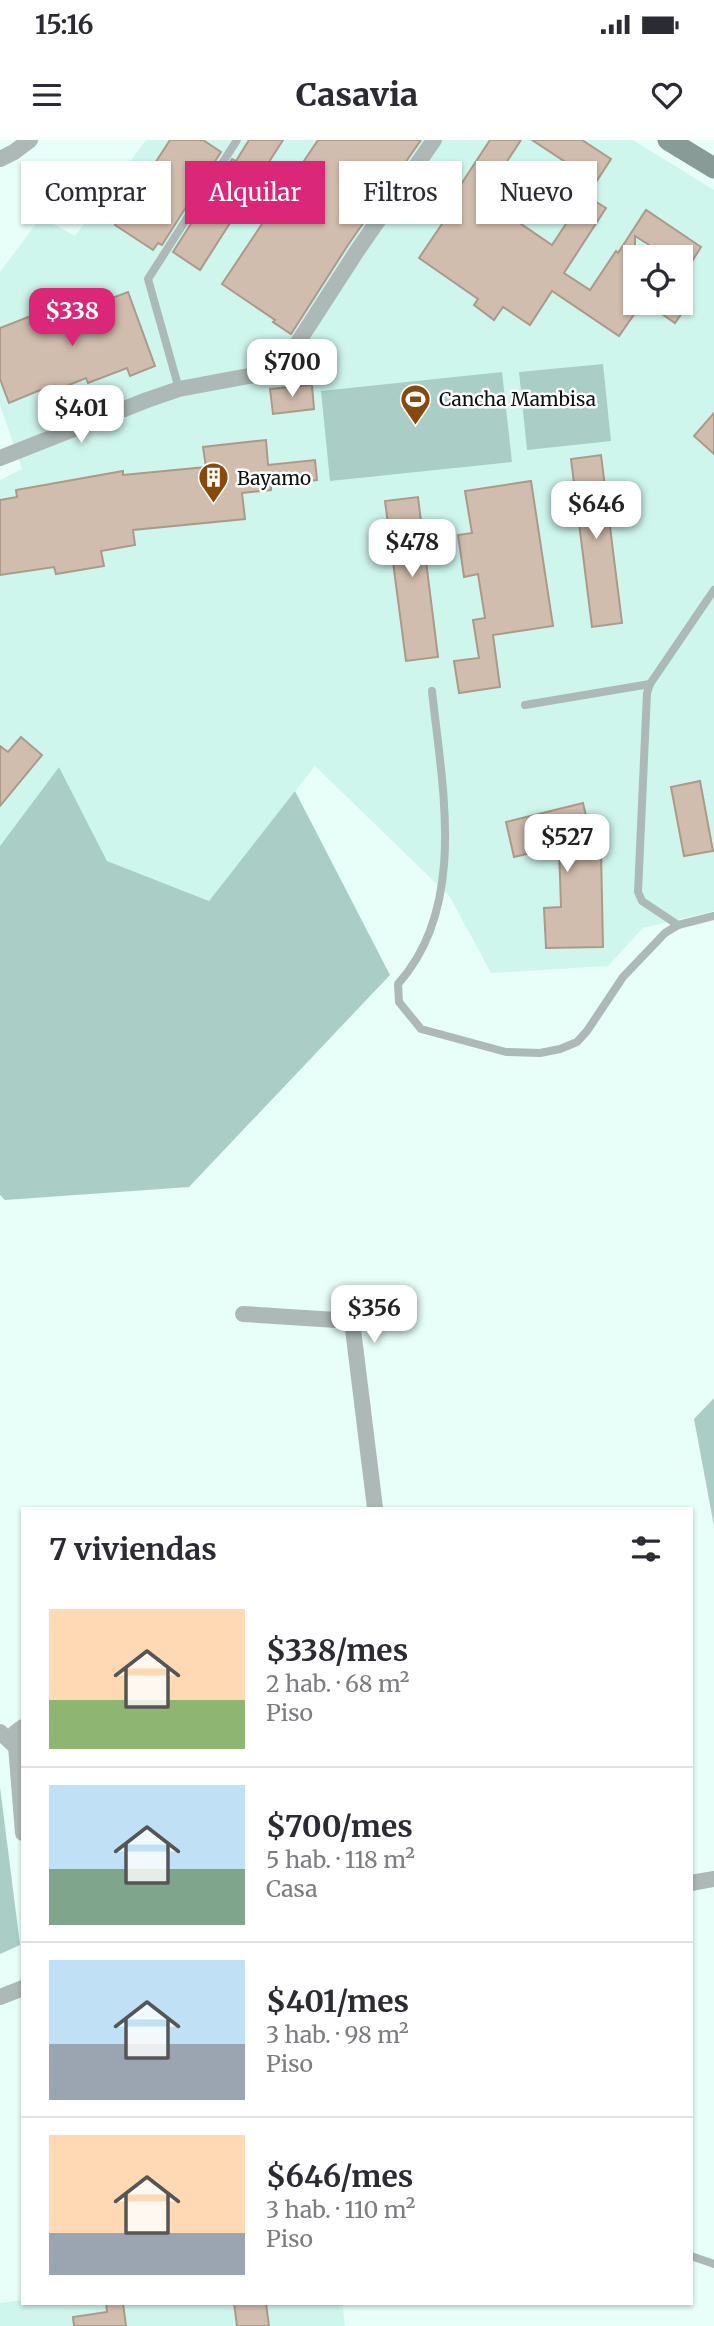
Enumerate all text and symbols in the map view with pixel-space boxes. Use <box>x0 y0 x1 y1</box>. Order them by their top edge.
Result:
text: 15:16 <box>35 8 94 41</box>
text: Casavia <box>296 75 418 115</box>
icon: menu <box>28 76 66 114</box>
icon: heart <box>648 76 686 114</box>
chip: Comprar <box>21 161 171 224</box>
chip: Alquilar <box>185 161 325 224</box>
chip: Filtros <box>339 161 462 224</box>
chip: Nuevo <box>476 161 597 224</box>
map controls <box>623 245 693 315</box>
button: locate <box>623 245 693 315</box>
pin: $338 <box>31 288 113 348</box>
text: $338 <box>45 296 99 325</box>
pin: $700 <box>251 340 333 399</box>
text: $700 <box>263 347 321 376</box>
sports icon: Cancha Mambisa <box>399 382 433 426</box>
pin: $401 <box>40 386 122 445</box>
place label: Cancha Mambisa <box>439 387 596 411</box>
text: $401 <box>54 393 108 422</box>
building icon: Bayamo <box>197 461 231 505</box>
place label: Bayamo <box>237 466 311 490</box>
pin: $646 <box>555 482 637 541</box>
text: $646 <box>567 489 625 518</box>
pin: $478 <box>371 520 453 579</box>
text: $478 <box>385 527 439 556</box>
pin: $527 <box>526 814 608 874</box>
text: $527 <box>540 822 594 851</box>
pin: $356 <box>333 1286 415 1345</box>
text: $356 <box>347 1293 401 1322</box>
text: 7 viviendas <box>49 1530 217 1568</box>
icon: filters <box>627 1530 665 1568</box>
text: $338/mes <box>266 1631 408 1669</box>
icon: home <box>105 1637 189 1721</box>
text: 2 hab. · 68 m² <box>266 1669 410 1698</box>
text: Piso <box>266 1698 313 1727</box>
text: $700/mes <box>266 1807 413 1845</box>
icon: home <box>105 1813 189 1897</box>
text: 5 hab. · 118 m² <box>266 1845 415 1874</box>
text: Casa <box>266 1874 318 1903</box>
text: $401/mes <box>266 1982 409 2020</box>
icon: home <box>105 1988 189 2072</box>
text: 3 hab. · 98 m² <box>266 2020 409 2049</box>
text: Piso <box>266 2049 313 2078</box>
text: $646/mes <box>266 2157 413 2195</box>
icon: home <box>105 2163 189 2247</box>
text: 3 hab. · 110 m² <box>266 2195 415 2224</box>
text: Piso <box>266 2224 313 2253</box>

